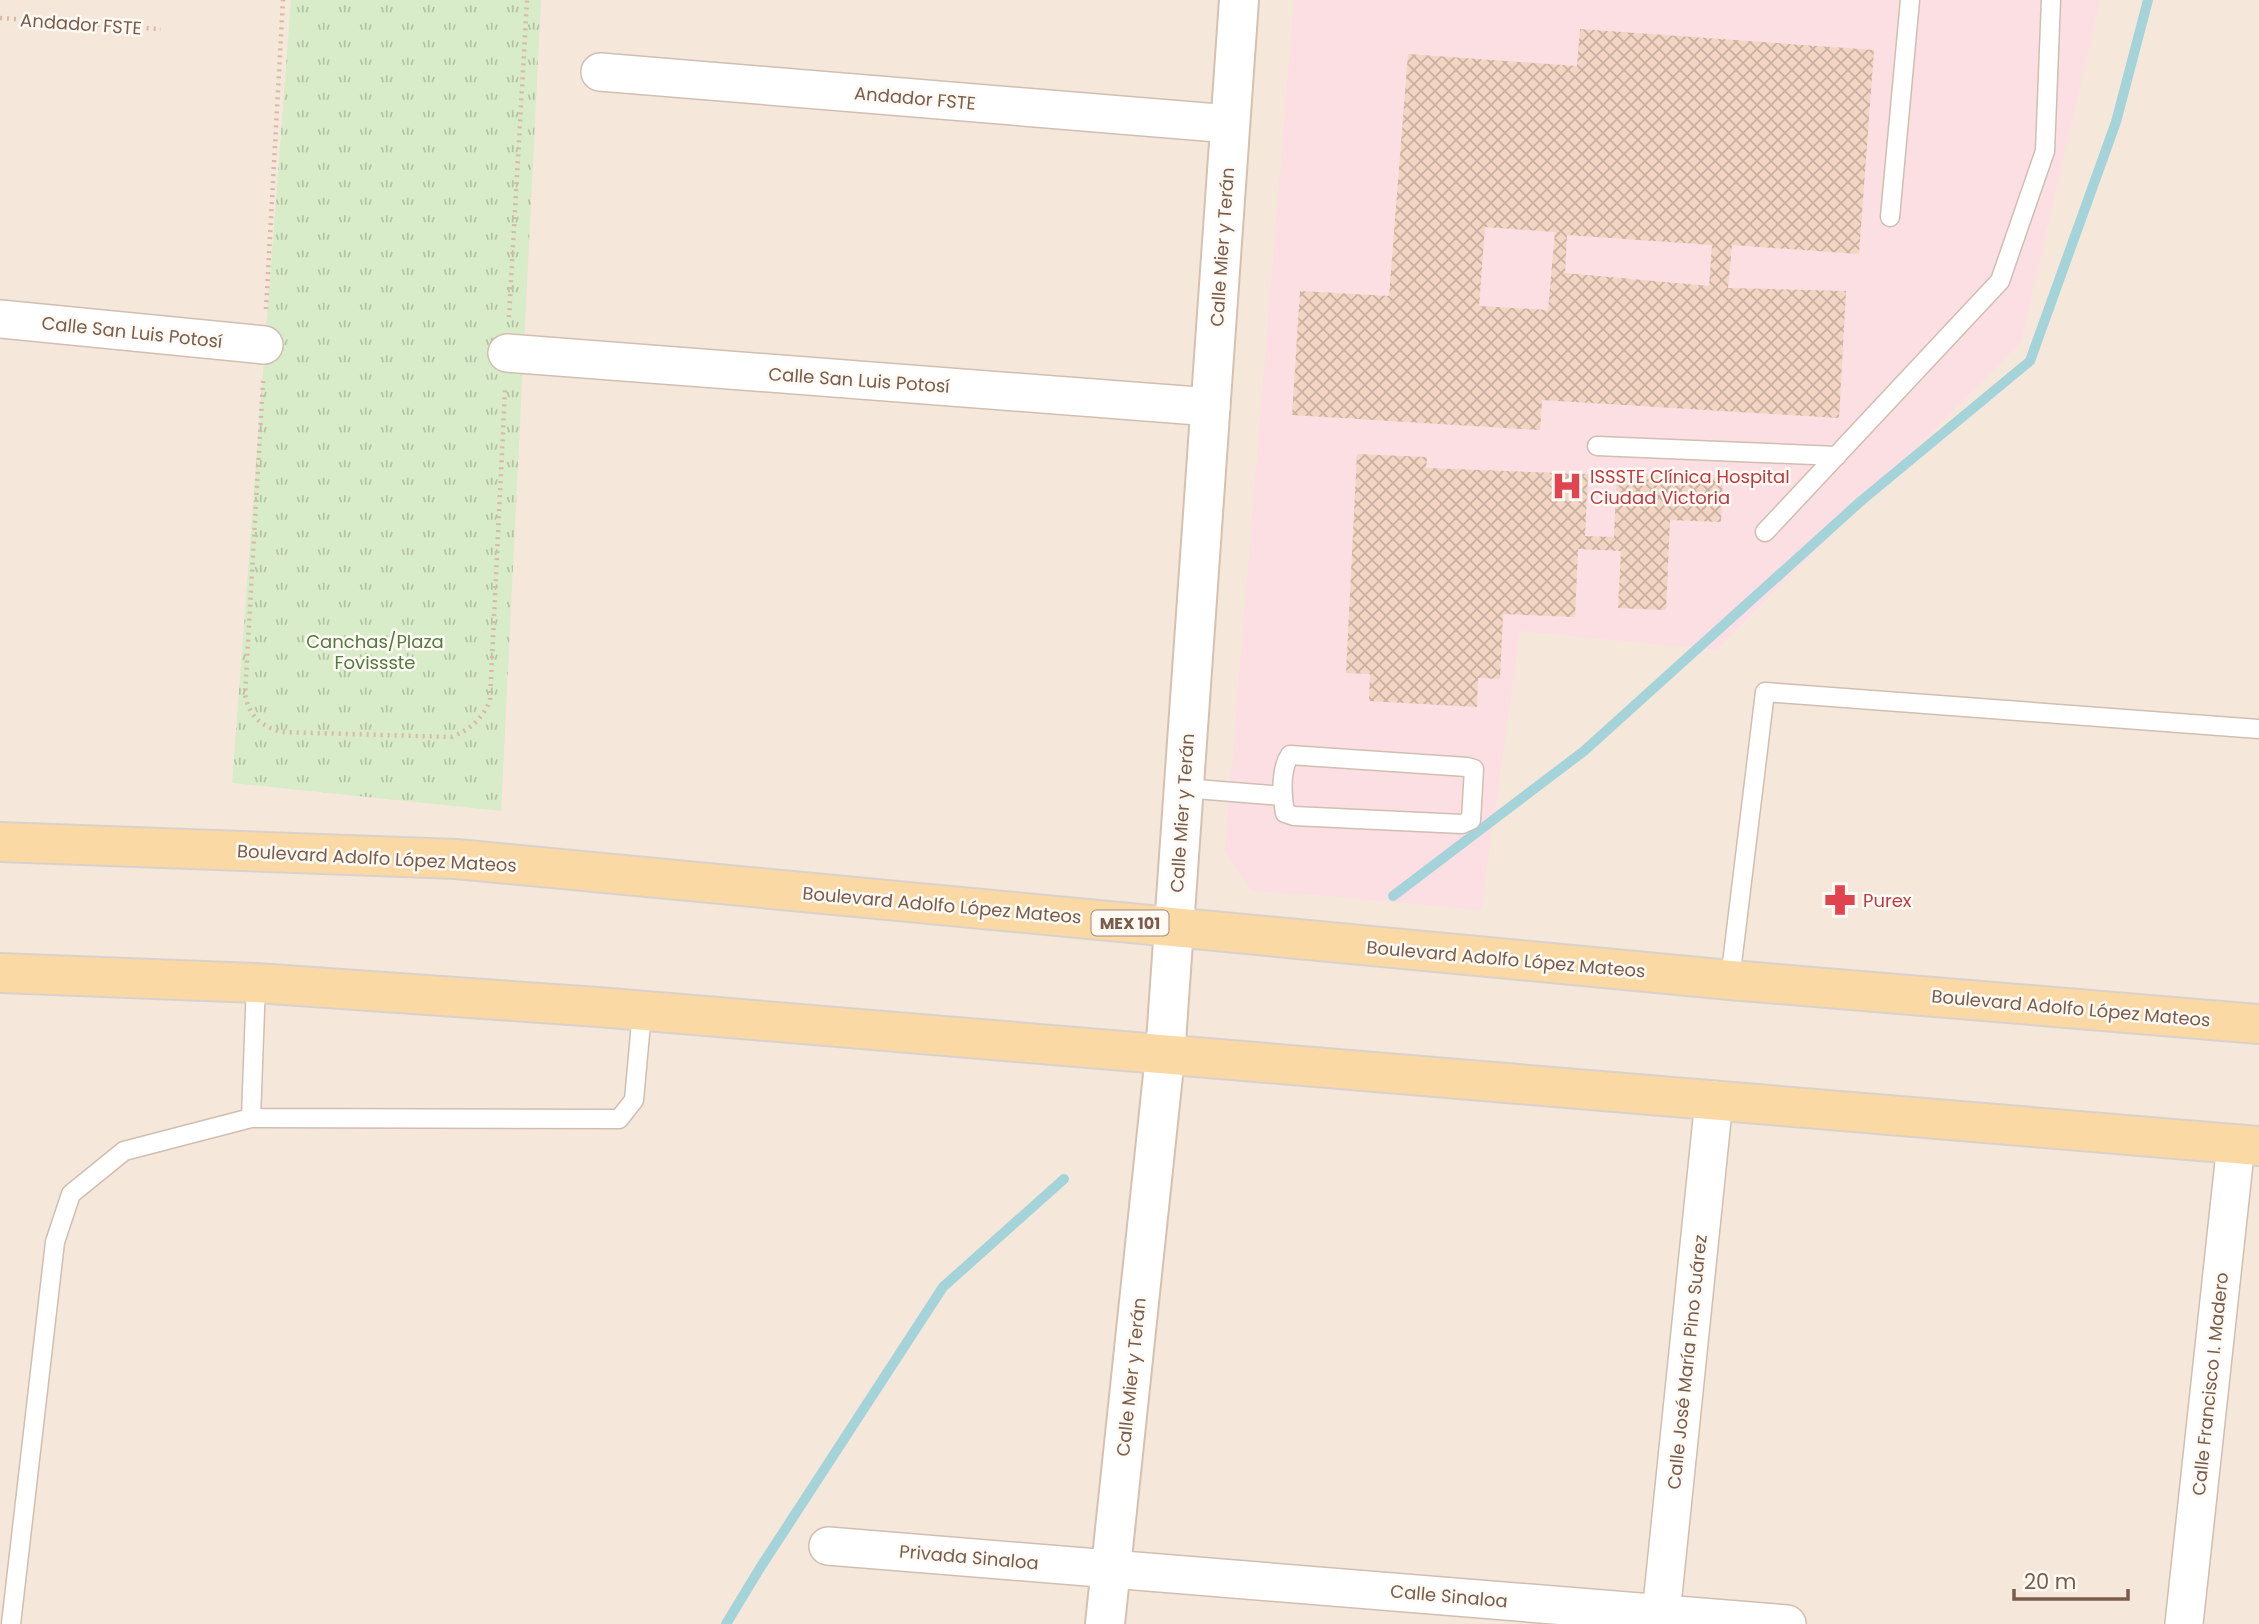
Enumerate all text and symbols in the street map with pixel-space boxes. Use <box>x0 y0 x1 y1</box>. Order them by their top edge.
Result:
street label: Andador FSTE <box>19 7 143 41</box>
street label: Andador FSTE <box>853 80 977 116</box>
street label: Calle Mier y Terán <box>1204 166 1240 328</box>
street label: Calle San Luis Potosí <box>40 310 224 354</box>
street label: Calle San Luis Potosí <box>767 361 951 399</box>
place label: ISSSTE Clínica Hospital Ciudad Victoria <box>1590 464 1790 510</box>
hospital icon: ISSSTE Clínica Hospital Ciudad Victoria <box>1550 469 1584 503</box>
park label: Canchas/Plaza Fovissste <box>306 629 444 675</box>
street label: Calle Mier y Terán <box>1164 732 1200 894</box>
street label: Boulevard Adolfo López Mateos <box>237 838 517 878</box>
street label: Boulevard Adolfo López Mateos <box>801 880 1083 930</box>
pharmacy icon: Purex <box>1823 883 1857 917</box>
place label: Purex <box>1863 888 1912 913</box>
road number: MEX 101 <box>1092 911 1168 936</box>
street label: Boulevard Adolfo López Mateos <box>1365 934 1647 984</box>
street label: Boulevard Adolfo López Mateos <box>1930 983 2212 1033</box>
street label: Calle José María Pino Suárez <box>1661 1233 1713 1491</box>
street label: Calle Francisco I. Madero <box>2186 1271 2234 1497</box>
street label: Calle Mier y Terán <box>1110 1296 1152 1458</box>
street label: Privada Sinaloa <box>898 1538 1040 1576</box>
scale bar <box>2014 1558 2128 1602</box>
text: 20 m <box>2024 1567 2077 1596</box>
street label: Calle Sinaloa <box>1389 1578 1509 1614</box>

